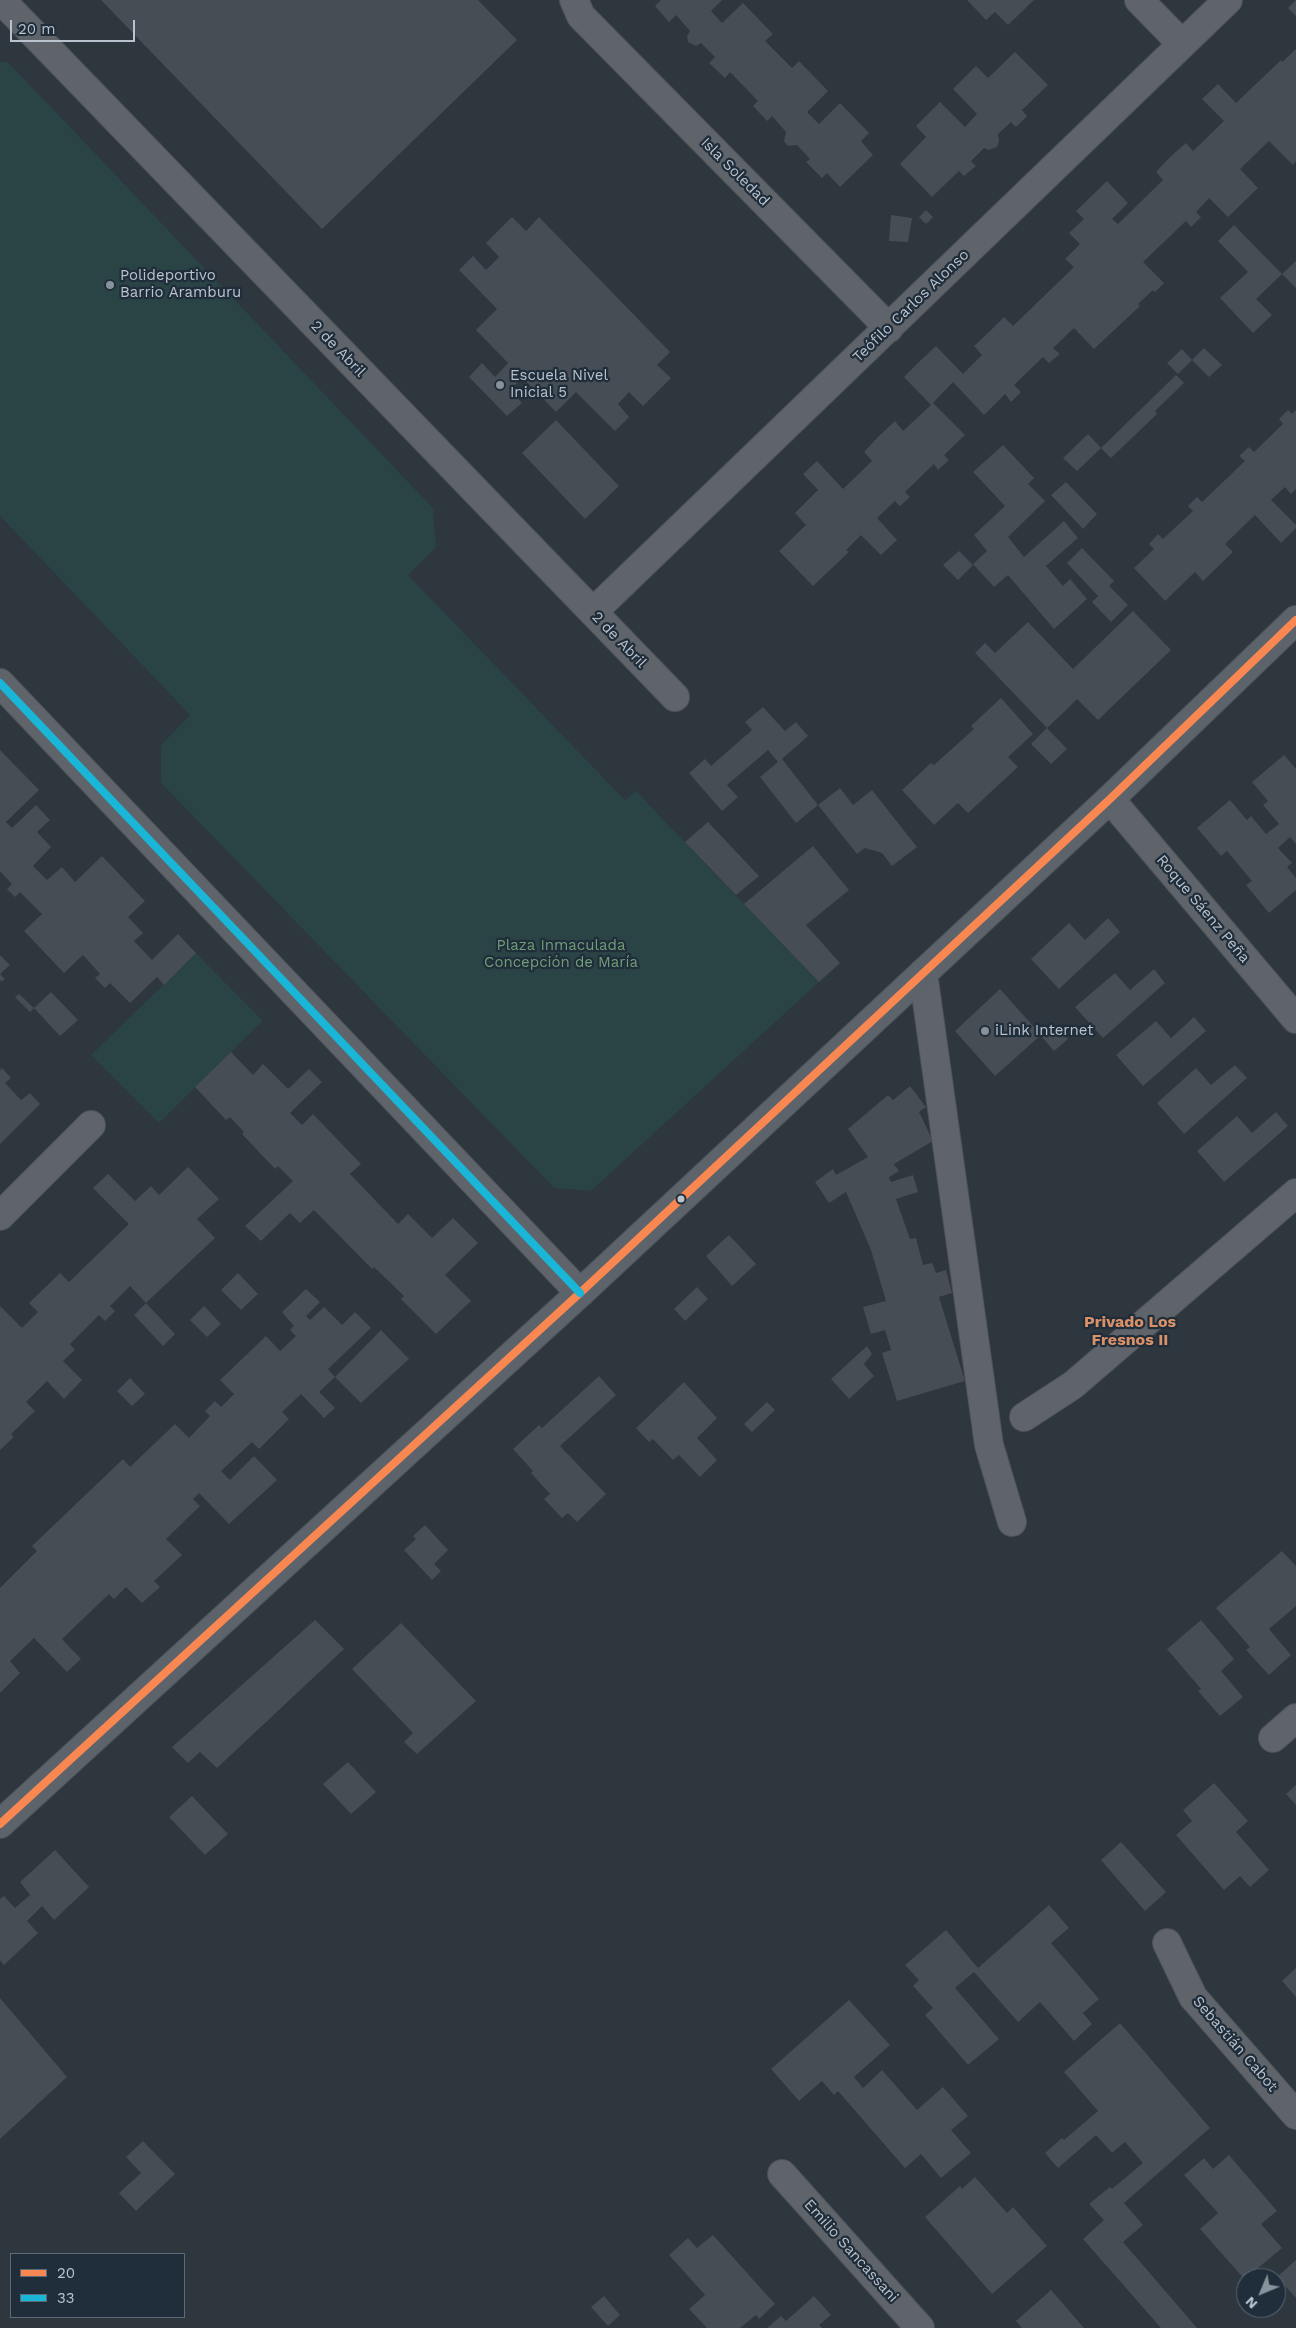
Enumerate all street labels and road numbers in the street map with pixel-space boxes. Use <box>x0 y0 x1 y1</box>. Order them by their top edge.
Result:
street label: Isla Soledad <box>697 134 773 210</box>
street label: Teófilo Carlos Alonso <box>849 246 973 366</box>
street label: 2 de Abril <box>307 317 369 381</box>
street label: 2 de Abril <box>588 608 650 672</box>
street label: Roque Sáenz Peña <box>1153 851 1253 967</box>
street label: Sebastián Cabot <box>1189 1993 1281 2095</box>
street label: Emilio Sancassani <box>800 2196 902 2306</box>

